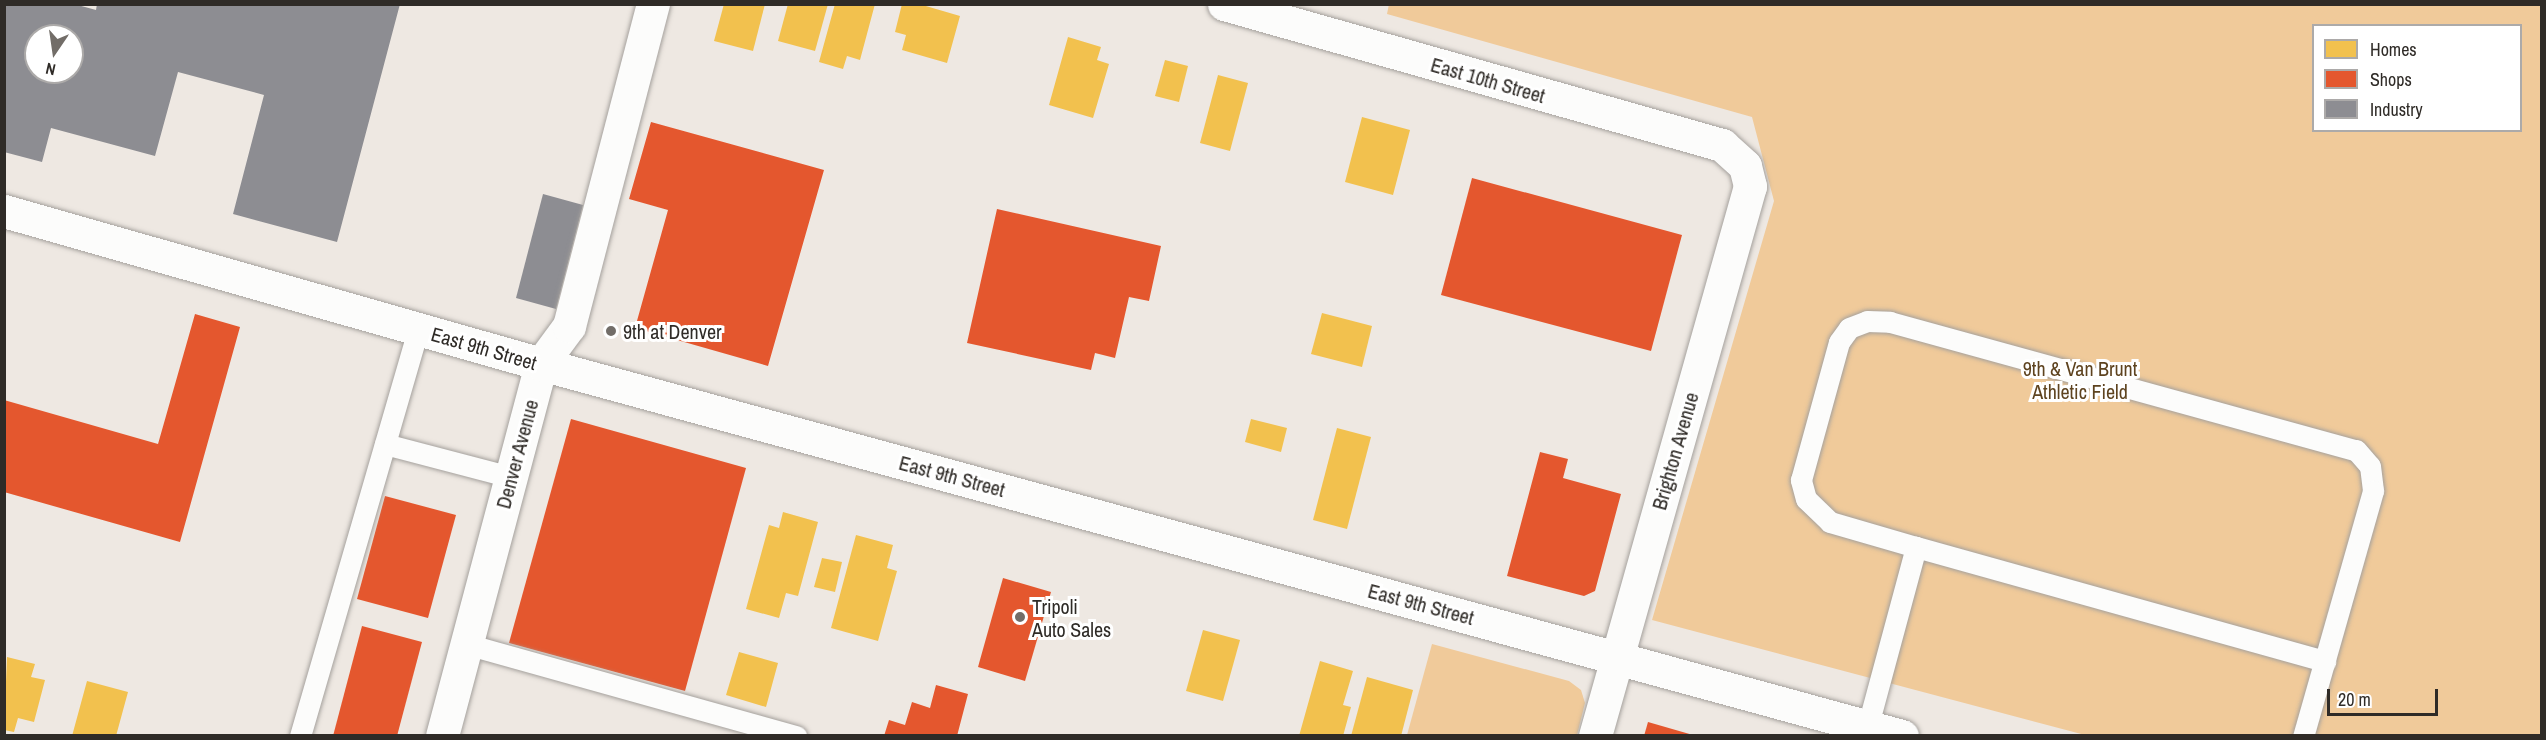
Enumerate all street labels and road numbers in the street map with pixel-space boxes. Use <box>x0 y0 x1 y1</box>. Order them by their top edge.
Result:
street label: East 10th Street <box>1428 52 1548 108</box>
street label: East 9th Street <box>429 322 539 374</box>
street label: Brighton Avenue <box>1647 389 1703 513</box>
street label: Denver Avenue <box>491 396 543 512</box>
street label: East 9th Street <box>896 450 1008 502</box>
street label: East 9th Street <box>1365 578 1477 630</box>

